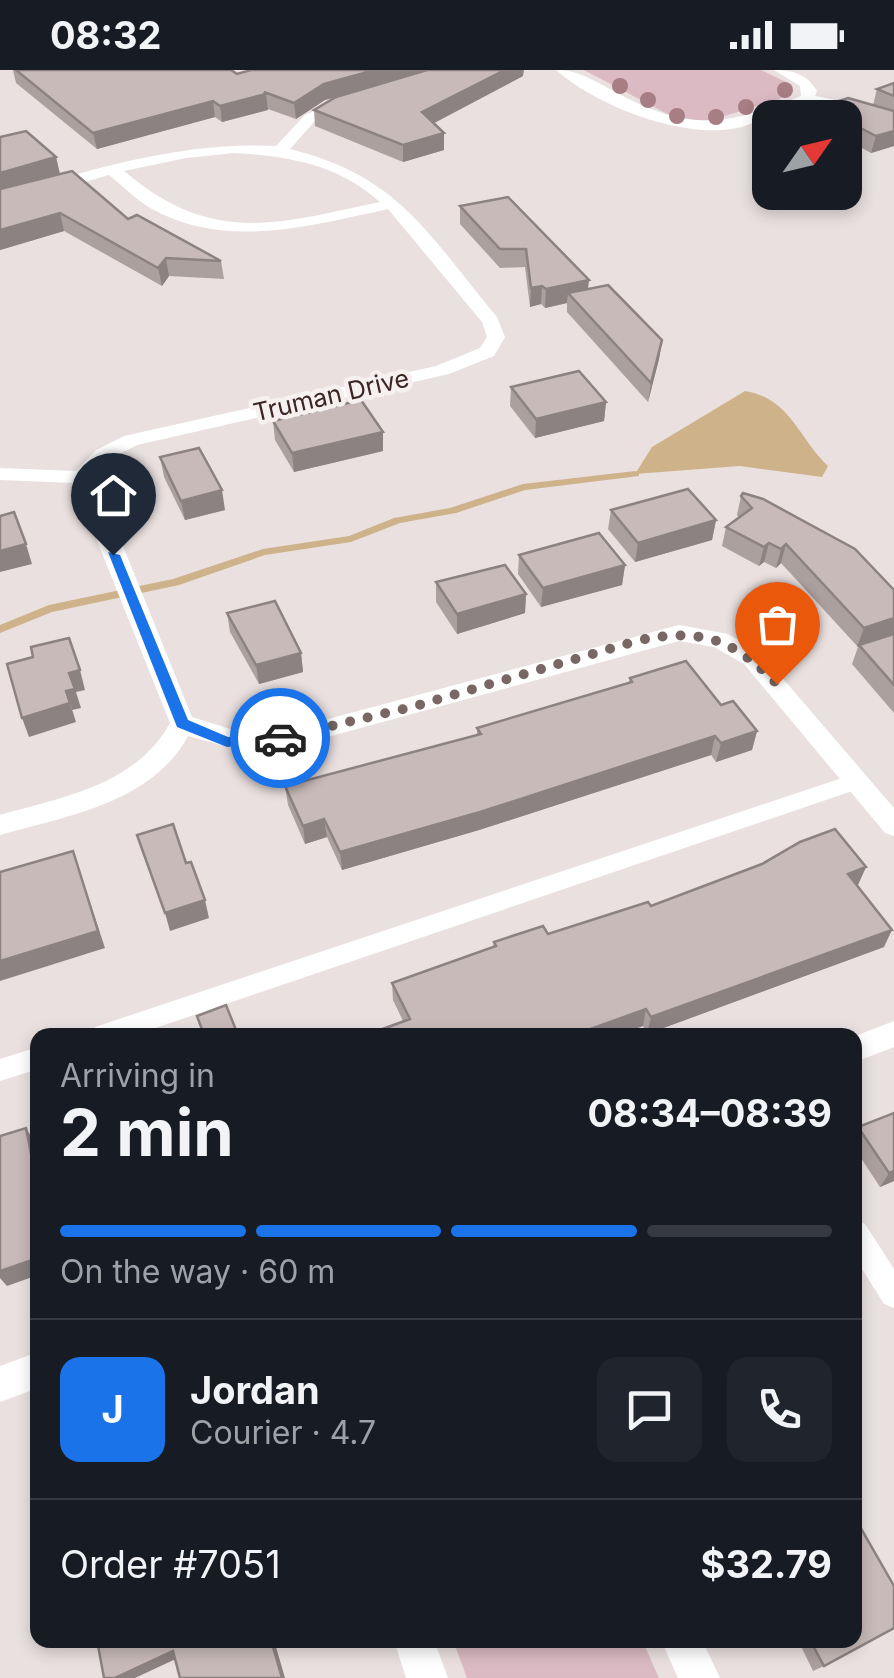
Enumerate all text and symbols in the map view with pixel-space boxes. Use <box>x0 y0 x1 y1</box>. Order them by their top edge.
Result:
text: 08:32 <box>50 12 162 58</box>
north arrow <box>752 100 862 210</box>
map controls <box>752 100 862 210</box>
street label: Truman Drive <box>250 363 412 427</box>
pin <box>71 453 156 556</box>
icon: home <box>86 468 141 523</box>
pin <box>735 582 820 685</box>
icon: bag <box>750 597 805 652</box>
courier <box>230 688 330 788</box>
icon: car <box>253 711 308 766</box>
text: Arriving in <box>60 1056 215 1095</box>
text: 08:34–08:39 <box>587 1090 832 1136</box>
text: 2 min <box>60 1093 234 1172</box>
text: On the way · 60 m <box>60 1252 335 1291</box>
button: chat <box>597 1357 702 1462</box>
button: phone <box>727 1357 832 1462</box>
text: Jordan <box>190 1367 320 1413</box>
text: J <box>101 1386 124 1432</box>
text: Courier · 4.7 <box>190 1413 376 1452</box>
text: Order #7051 <box>60 1541 281 1587</box>
text: $32.79 <box>701 1541 832 1587</box>

